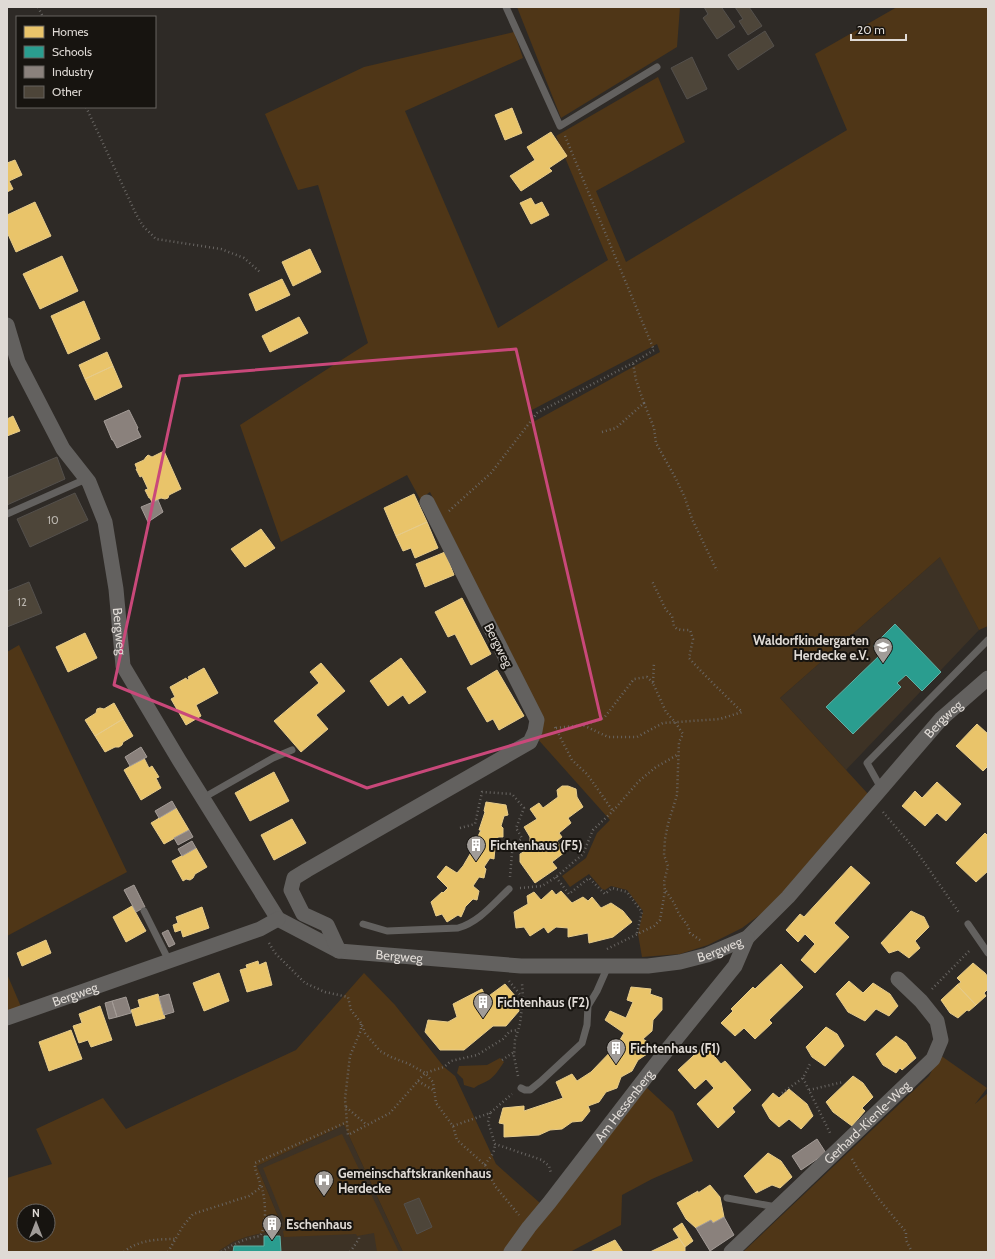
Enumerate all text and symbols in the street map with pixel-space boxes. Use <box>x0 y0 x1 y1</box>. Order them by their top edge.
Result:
legend <box>16 16 156 108</box>
scale bar <box>851 16 906 42</box>
text: 20 m <box>857 22 885 37</box>
text: Homes <box>52 24 89 39</box>
text: Schools <box>52 44 92 59</box>
text: Industry <box>52 64 93 79</box>
text: Other <box>52 84 82 99</box>
house number: 10 <box>47 513 59 527</box>
house number: 12 <box>17 595 27 609</box>
street label: Bergweg <box>110 607 130 656</box>
street label: Bergweg <box>481 620 517 670</box>
place label: Waldorfkindergarten Herdecke e.V. <box>753 632 869 663</box>
school or university icon: Waldorfkindergarten Herdecke e.V. <box>872 636 894 664</box>
street label: Bergweg <box>921 696 966 741</box>
building icon: Fichtenhaus (F5) <box>465 834 487 862</box>
place label: Fichtenhaus (F5) <box>490 837 583 853</box>
street label: Bergweg <box>695 933 745 965</box>
street label: Bergweg <box>375 946 424 966</box>
street label: Bergweg <box>50 979 100 1010</box>
building icon: Fichtenhaus (F2) <box>472 991 494 1019</box>
place label: Fichtenhaus (F2) <box>497 994 589 1010</box>
building icon: Fichtenhaus (F1) <box>605 1037 627 1065</box>
place label: Fichtenhaus (F1) <box>630 1040 720 1056</box>
street label: Am Hessenberg <box>591 1066 657 1145</box>
street label: Gerhard-Kienle-Weg <box>820 1077 914 1167</box>
place label: Gemeinschaftskrankenhaus Herdecke <box>338 1165 492 1196</box>
hospital icon: Gemeinschaftskrankenhaus Herdecke <box>313 1169 335 1197</box>
north arrow <box>16 1203 56 1243</box>
text: N <box>32 1206 40 1220</box>
building icon: Eschenhaus <box>261 1213 283 1241</box>
place label: Eschenhaus <box>286 1216 353 1232</box>

